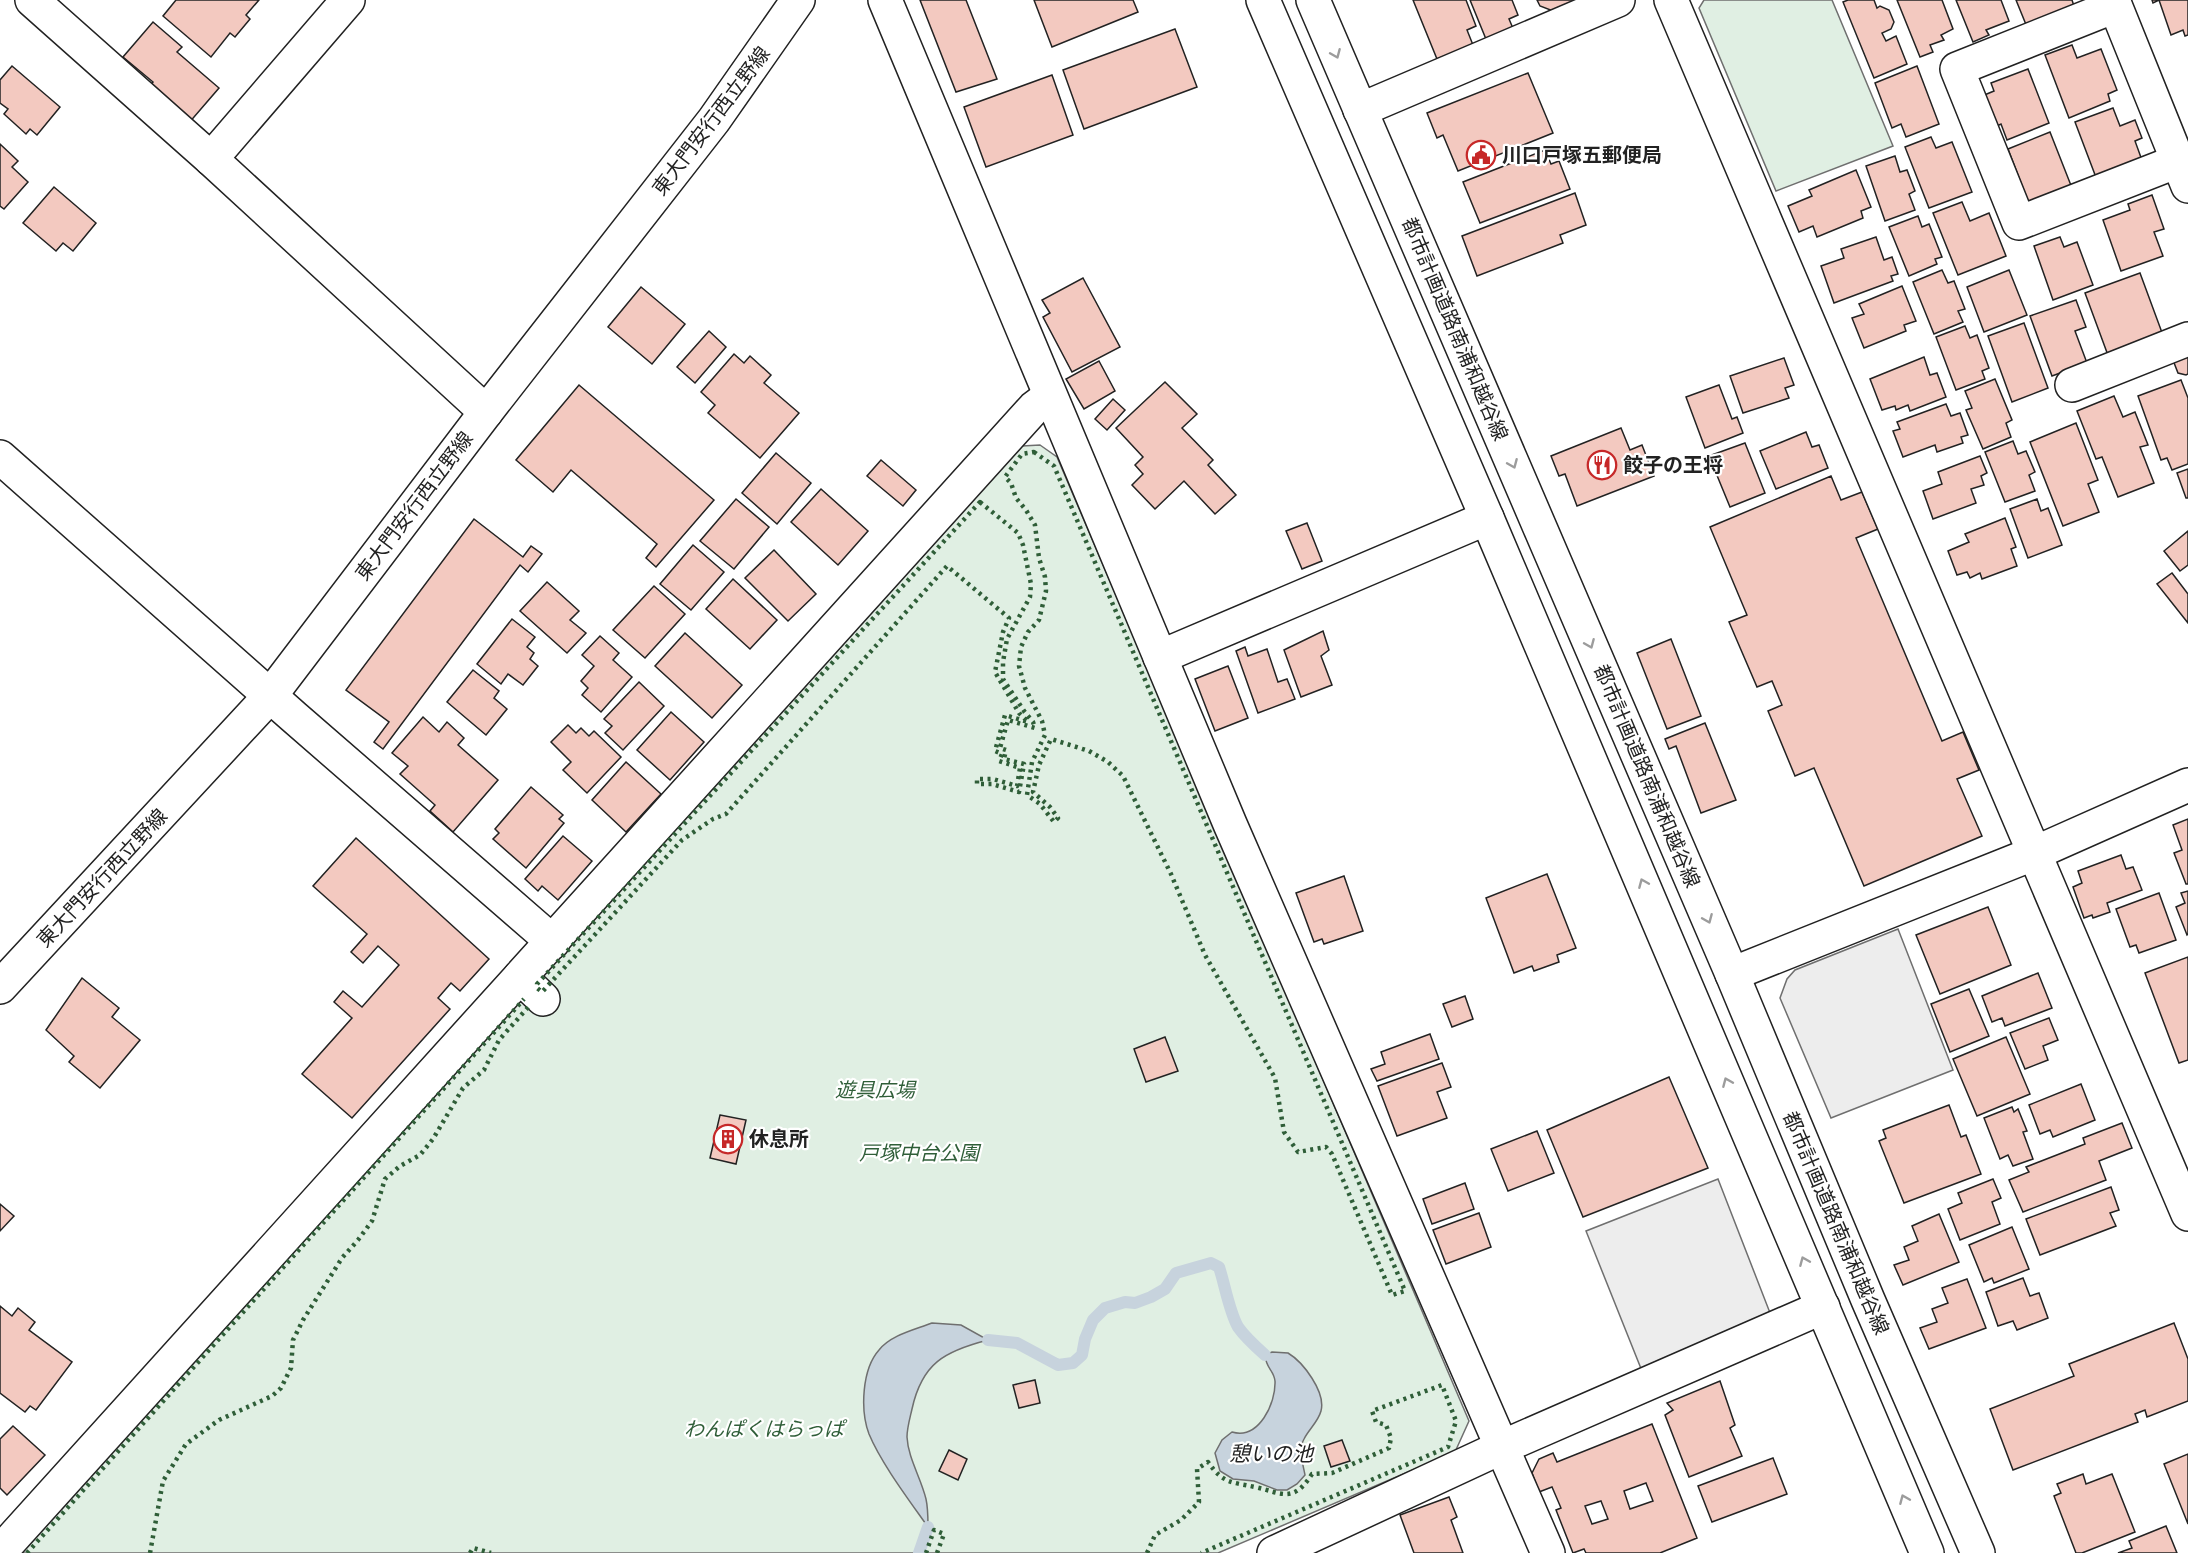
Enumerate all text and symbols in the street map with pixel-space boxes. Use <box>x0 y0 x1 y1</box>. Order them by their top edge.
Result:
street label: 東大門安行西立野線 <box>646 41 776 201</box>
one-way arrow <box>1329 47 1341 58</box>
public building icon: 川口戸塚五郵便局 <box>1465 139 1497 171</box>
place label: 川口戸塚五郵便局 <box>1502 141 1662 168</box>
street label: 都市計画道路南浦和越谷線 <box>1396 213 1515 445</box>
street label: 東大門安行西立野線 <box>349 426 479 586</box>
restaurant icon: 餃子の王将 <box>1586 449 1618 481</box>
place label: 餃子の王将 <box>1623 451 1723 478</box>
one-way arrow <box>1506 458 1518 469</box>
one-way arrow <box>1583 637 1595 648</box>
street label: 都市計画道路南浦和越谷線 <box>1588 660 1707 892</box>
street label: 東大門安行西立野線 <box>30 803 173 953</box>
one-way arrow <box>1638 879 1650 890</box>
one-way arrow <box>1701 913 1713 924</box>
park label: 遊具広場 <box>835 1076 917 1103</box>
one-way arrow <box>1723 1077 1735 1088</box>
street label: 都市計画道路南浦和越谷線 <box>1777 1107 1896 1339</box>
building icon: 休息所 <box>712 1123 744 1155</box>
place label: 休息所 <box>749 1125 809 1152</box>
park label: 戸塚中台公園 <box>859 1139 982 1166</box>
one-way arrow <box>1799 1257 1811 1268</box>
park label: わんぱくはらっぱ <box>684 1415 848 1442</box>
water label: 憩いの池 <box>1229 1439 1315 1467</box>
one-way arrow <box>1899 1494 1911 1505</box>

